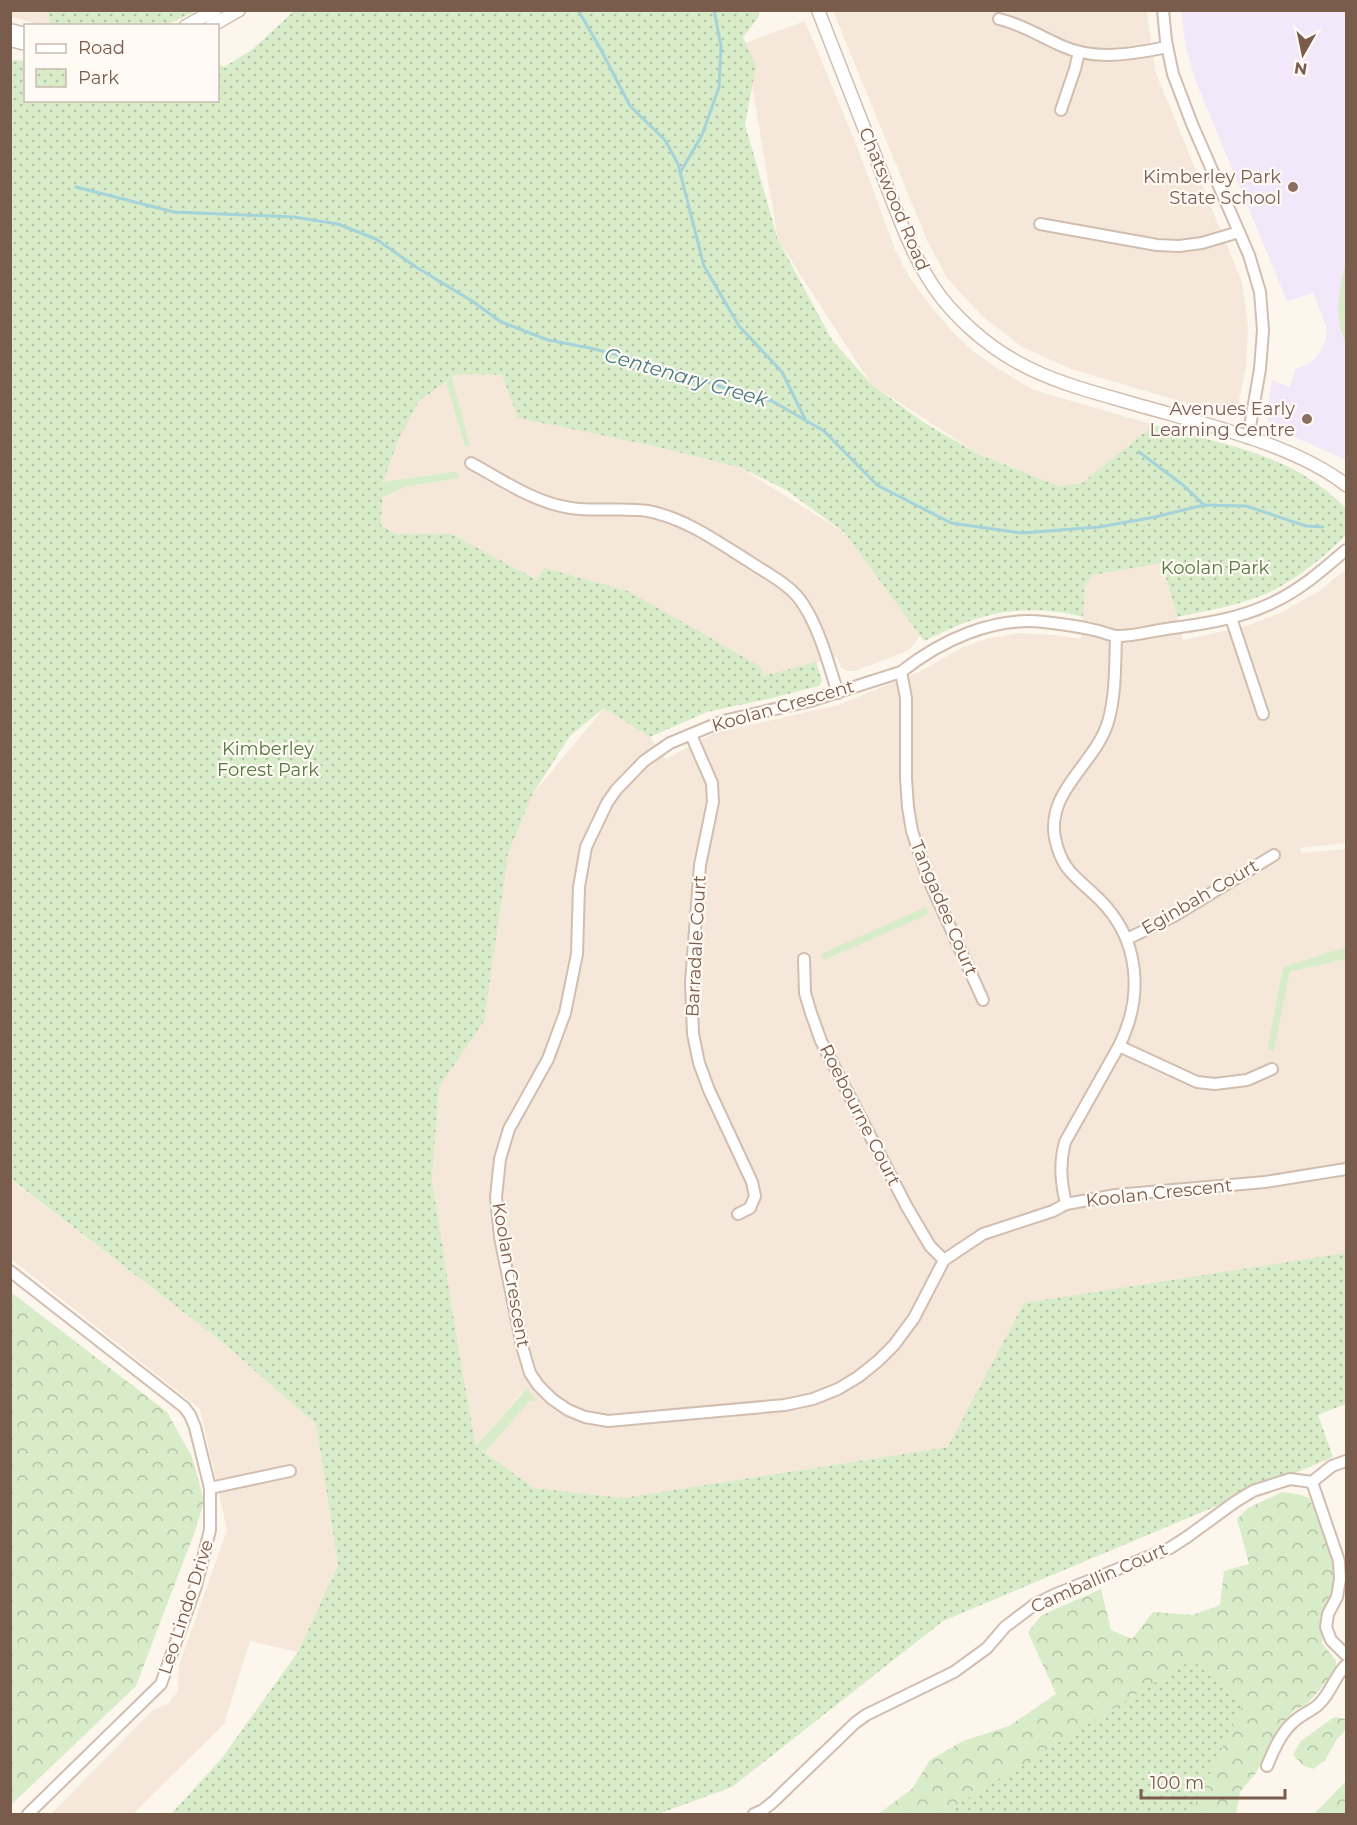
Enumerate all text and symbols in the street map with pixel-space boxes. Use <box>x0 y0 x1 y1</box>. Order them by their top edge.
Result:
legend <box>24 24 219 102</box>
north arrow <box>1273 24 1333 84</box>
text: Road <box>78 37 125 59</box>
text: N <box>1293 58 1309 79</box>
text: Park <box>78 67 119 89</box>
street label: Chatswood Road <box>854 124 934 274</box>
place label: Kimberley Park State School <box>1143 166 1281 209</box>
marker: Kimberley Park State School <box>1286 180 1300 194</box>
water label: Centenary Creek <box>602 342 771 412</box>
place label: Avenues Early Learning Centre <box>1149 398 1295 441</box>
marker: Avenues Early Learning Centre <box>1300 412 1314 426</box>
park label: Koolan Park <box>1161 557 1269 579</box>
street label: Koolan Crescent <box>709 675 857 737</box>
park label: Kimberley Forest Park <box>217 738 319 781</box>
street label: Tangadee Court <box>906 837 982 979</box>
street label: Eginbah Court <box>1138 855 1262 939</box>
street label: Barradale Court <box>681 874 711 1018</box>
street label: Roebourne Court <box>815 1040 905 1190</box>
street label: Koolan Crescent <box>1085 1174 1233 1212</box>
street label: Koolan Crescent <box>487 1201 535 1349</box>
street label: Leo Lindo Drive <box>154 1537 218 1677</box>
street label: Camballin Court <box>1027 1538 1171 1618</box>
scale bar <box>1141 1762 1285 1800</box>
text: 100 m <box>1150 1772 1204 1794</box>

